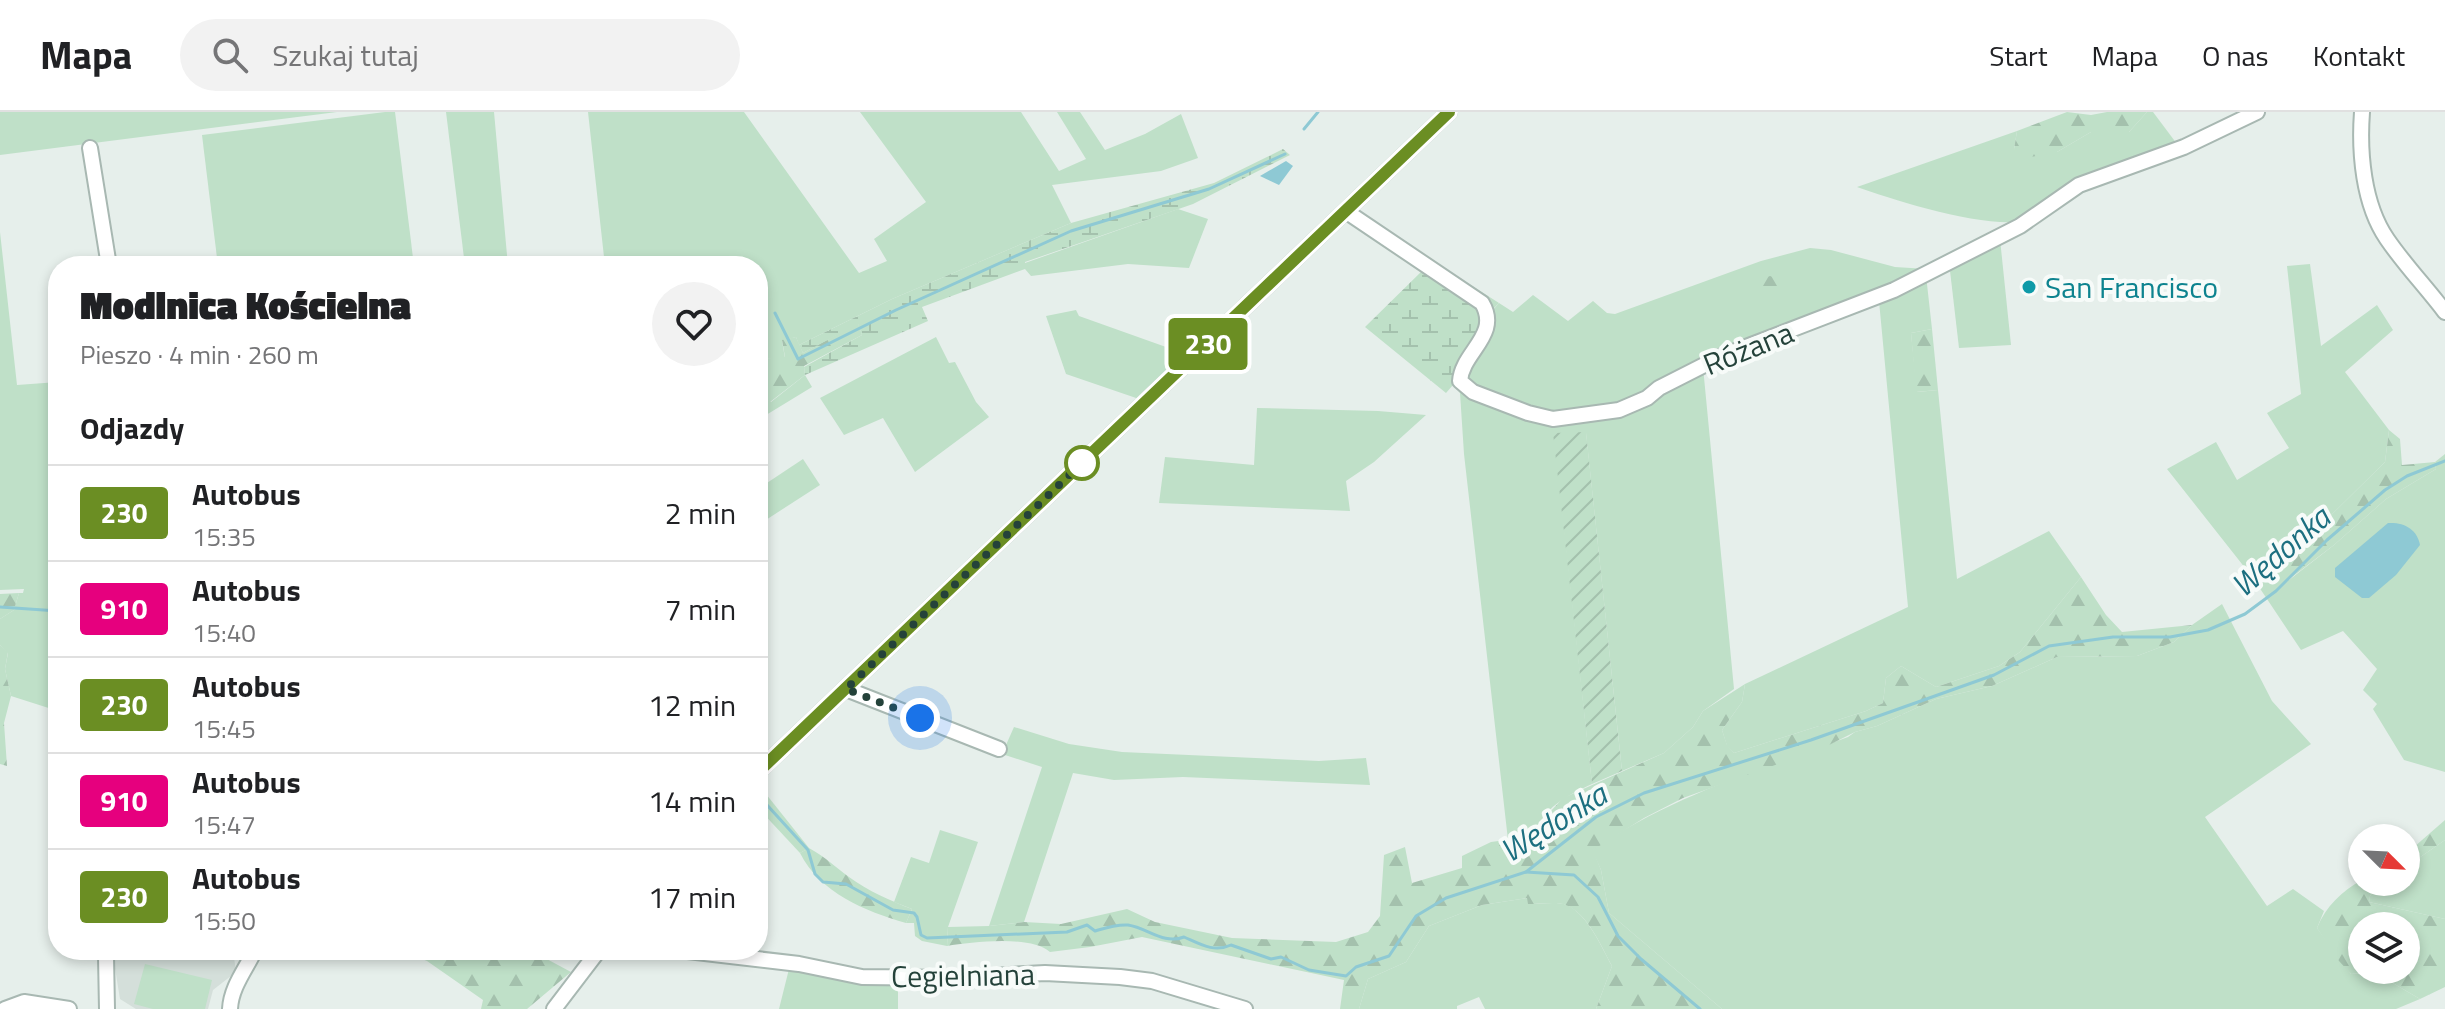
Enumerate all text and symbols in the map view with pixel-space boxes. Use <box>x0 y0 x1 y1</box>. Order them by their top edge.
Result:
search box <box>180 19 740 91</box>
text: Mapa <box>40 26 132 84</box>
text: Szukaj tutaj <box>272 32 419 78</box>
icon: search <box>208 33 252 77</box>
text: Start <box>1989 34 2048 77</box>
text: Mapa <box>2092 34 2158 77</box>
text: O nas <box>2202 34 2269 77</box>
text: Kontakt <box>2313 34 2405 77</box>
place label: San Francisco <box>2045 264 2218 310</box>
text: Modlnica Kościelna <box>80 276 411 334</box>
marker: San Francisco <box>2020 278 2038 296</box>
button: heart <box>652 282 736 366</box>
street label: Różana <box>1696 309 1800 387</box>
line badge: 230 <box>1162 318 1254 370</box>
text: 230 <box>1184 322 1232 365</box>
text: Pieszo · 4 min · 260 m <box>80 335 319 374</box>
text: Odjazdy <box>80 405 184 451</box>
unlabelled marker <box>1065 446 1099 480</box>
text: Autobus <box>192 471 301 517</box>
text: 2 min <box>665 490 736 536</box>
text: 230 <box>100 491 148 534</box>
water label: Wędonka <box>2220 493 2342 608</box>
text: 15:35 <box>192 517 256 556</box>
text: Autobus <box>192 567 301 613</box>
text: 7 min <box>665 586 736 632</box>
text: 910 <box>100 587 148 630</box>
text: 15:40 <box>192 613 256 652</box>
text: Autobus <box>192 663 301 709</box>
text: 12 min <box>648 682 736 728</box>
text: 230 <box>100 683 148 726</box>
your location <box>900 698 940 738</box>
text: 15:45 <box>192 709 256 748</box>
text: Autobus <box>192 759 301 805</box>
water label: Wędonka <box>1490 769 1617 874</box>
text: 14 min <box>648 778 736 824</box>
text: 910 <box>100 779 148 822</box>
text: 15:47 <box>192 805 256 844</box>
north arrow <box>2348 824 2420 896</box>
map controls <box>2348 824 2420 984</box>
text: Autobus <box>192 855 301 901</box>
text: 17 min <box>648 874 736 920</box>
text: 230 <box>100 875 148 918</box>
text: 15:50 <box>192 901 256 940</box>
button: layers <box>2348 912 2420 984</box>
street label: Cegielniana <box>891 951 1035 999</box>

